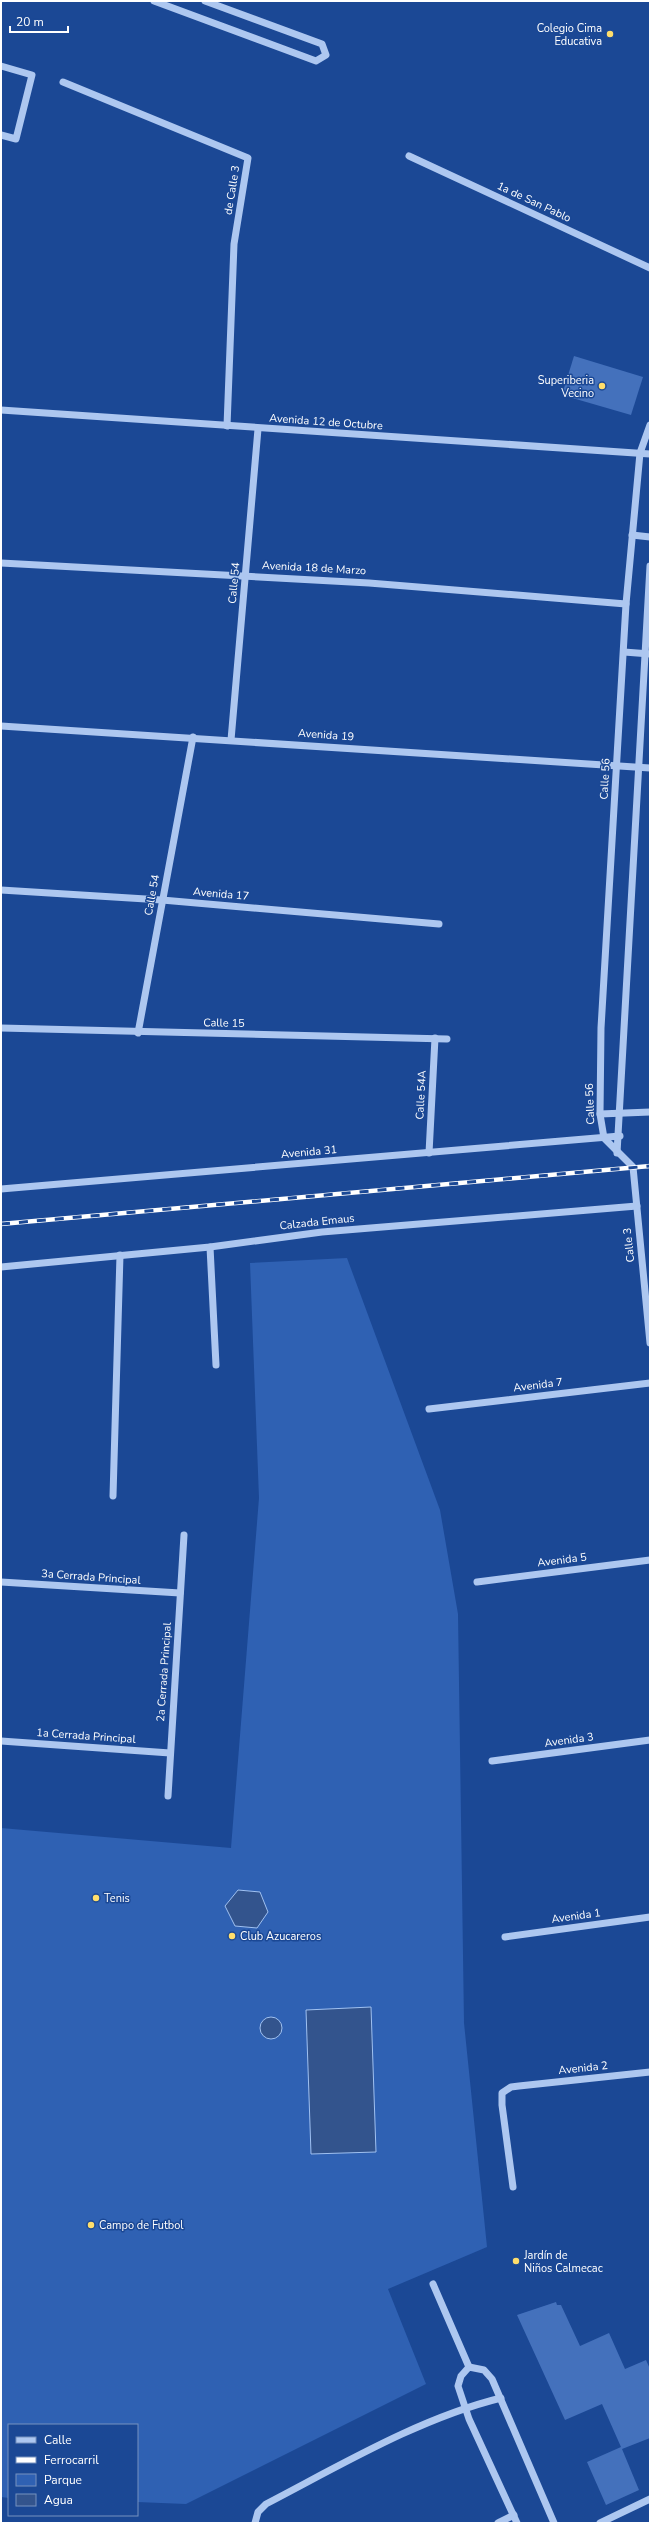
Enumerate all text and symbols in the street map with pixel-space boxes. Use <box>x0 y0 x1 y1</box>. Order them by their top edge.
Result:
scale bar <box>10 8 68 34</box>
text: 20 m <box>16 14 44 30</box>
place label: Colegio Cima Educativa <box>537 21 602 49</box>
marker: Colegio Cima Educativa <box>605 29 615 39</box>
street label: de Calle 3 <box>221 164 243 216</box>
street label: 1a de San Pablo <box>494 178 574 226</box>
place label: Superiberia Vecino <box>538 373 594 401</box>
marker: Superiberia Vecino <box>597 381 607 391</box>
street label: Avenida 12 de Octubre <box>269 411 383 433</box>
street label: Avenida 18 de Marzo <box>261 558 367 578</box>
street label: Calle 54 <box>225 561 243 604</box>
street label: Avenida 19 <box>297 726 355 744</box>
street label: Calle 56 <box>596 758 614 800</box>
street label: Calle 54 <box>141 873 163 917</box>
street label: Avenida 17 <box>192 884 250 904</box>
street label: Calle 15 <box>203 1015 245 1031</box>
street label: Calle 54A <box>412 1070 430 1120</box>
street label: Calle 56 <box>582 1083 598 1125</box>
street label: Avenida 31 <box>280 1142 338 1162</box>
street label: Calzada Emaus <box>279 1211 355 1233</box>
street label: Calle 3 <box>620 1227 638 1263</box>
street label: Avenida 7 <box>512 1375 564 1395</box>
street label: Avenida 5 <box>536 1549 588 1570</box>
street label: 3a Cerrada Principal <box>41 1566 142 1588</box>
street label: 2a Cerrada Principal <box>153 1621 175 1722</box>
street label: 1a Cerrada Principal <box>36 1725 137 1747</box>
street label: Avenida 3 <box>543 1729 595 1751</box>
place label: Tenis <box>104 1891 130 1906</box>
marker: Tenis <box>91 1893 101 1903</box>
street label: Avenida 1 <box>550 1905 602 1927</box>
place label: Club Azucareros <box>240 1929 321 1944</box>
marker: Club Azucareros <box>227 1931 237 1941</box>
street label: Avenida 2 <box>558 2058 608 2078</box>
place label: Campo de Futbol <box>99 2218 184 2233</box>
marker: Campo de Futbol <box>86 2220 96 2230</box>
place label: Jardín de Niños Calmecac <box>523 2248 603 2276</box>
marker: Jardín de Niños Calmecac <box>511 2256 521 2266</box>
legend <box>8 2424 138 2516</box>
text: Calle <box>44 2432 72 2448</box>
text: Ferrocarril <box>44 2452 99 2468</box>
text: Parque <box>44 2472 82 2488</box>
text: Agua <box>44 2492 73 2508</box>

